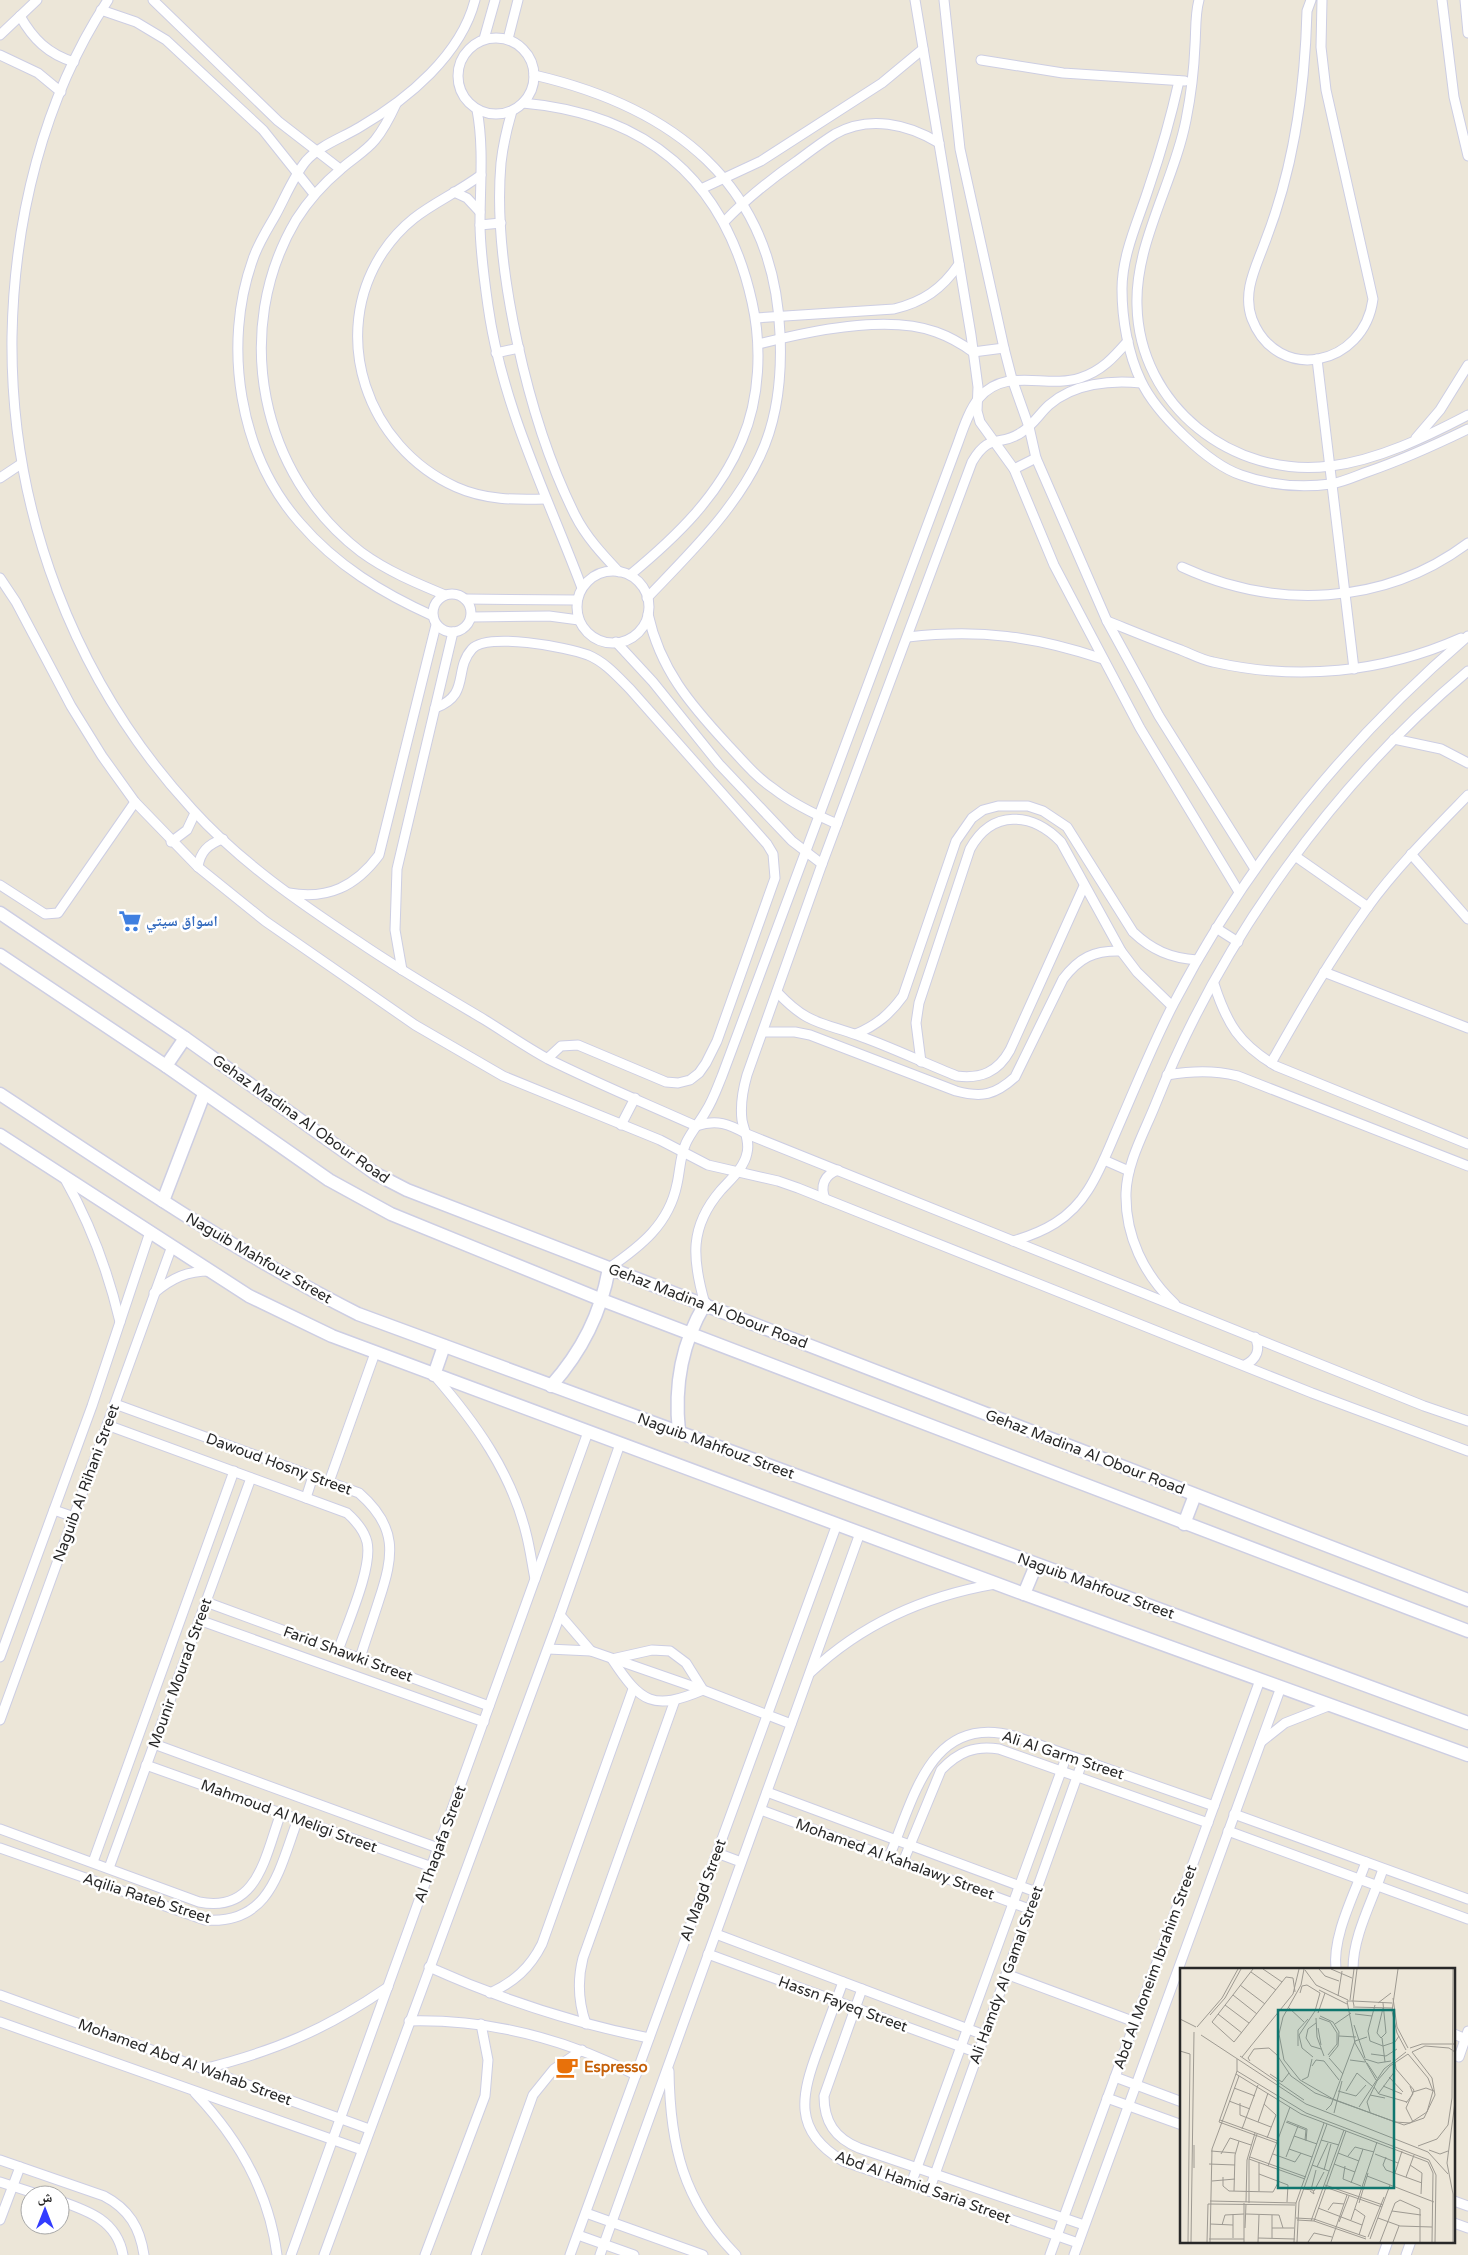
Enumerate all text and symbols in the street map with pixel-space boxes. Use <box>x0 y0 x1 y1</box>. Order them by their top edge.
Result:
supermarket icon: اسواق سيتي <box>117 908 143 934</box>
place label: اسواق سيتي <box>146 912 218 933</box>
street label: Gehaz Madina Al Obour Road <box>209 1051 393 1187</box>
street label: Naguib Mahfouz Street <box>183 1209 336 1307</box>
street label: Gehaz Madina Al Obour Road <box>606 1260 810 1352</box>
street label: Naguib Al Rihani Street <box>49 1401 123 1564</box>
street label: Gehaz Madina Al Obour Road <box>983 1406 1187 1498</box>
street label: Naguib Mahfouz Street <box>635 1409 797 1483</box>
street label: Dawoud Hosny Street <box>204 1429 355 1499</box>
street label: Naguib Mahfouz Street <box>1015 1549 1177 1623</box>
street label: Mounir Mourad Street <box>145 1595 216 1750</box>
street label: Farid Shawki Street <box>281 1622 415 1686</box>
street label: Ali Al Garm Street <box>1000 1727 1127 1783</box>
street label: Mahmoud Al Meligi Street <box>198 1776 380 1856</box>
street label: Al Thaqafa Street <box>410 1783 470 1905</box>
street label: Mohamed Al Kahalawy Street <box>793 1815 997 1903</box>
street label: Al Magd Street <box>676 1836 730 1944</box>
street label: Abd Al Moneim Ibrahim Street <box>1110 1862 1201 2072</box>
street label: Aqilia Rateb Street <box>81 1869 213 1927</box>
street label: Ali Hamdy Al Gamal Street <box>965 1883 1047 2067</box>
inset map <box>1180 1968 1456 2242</box>
street label: Hassn Fayeq Street <box>776 1972 910 2036</box>
street label: Mohamed Abd Al Wahab Street <box>76 2015 295 2109</box>
cafe icon: Espresso <box>554 2054 580 2080</box>
place label: Espresso <box>584 2058 648 2077</box>
street label: Abd Al Hamid Saria Street <box>833 2147 1014 2227</box>
north arrow <box>20 2185 70 2235</box>
text: ش <box>38 2189 53 2206</box>

